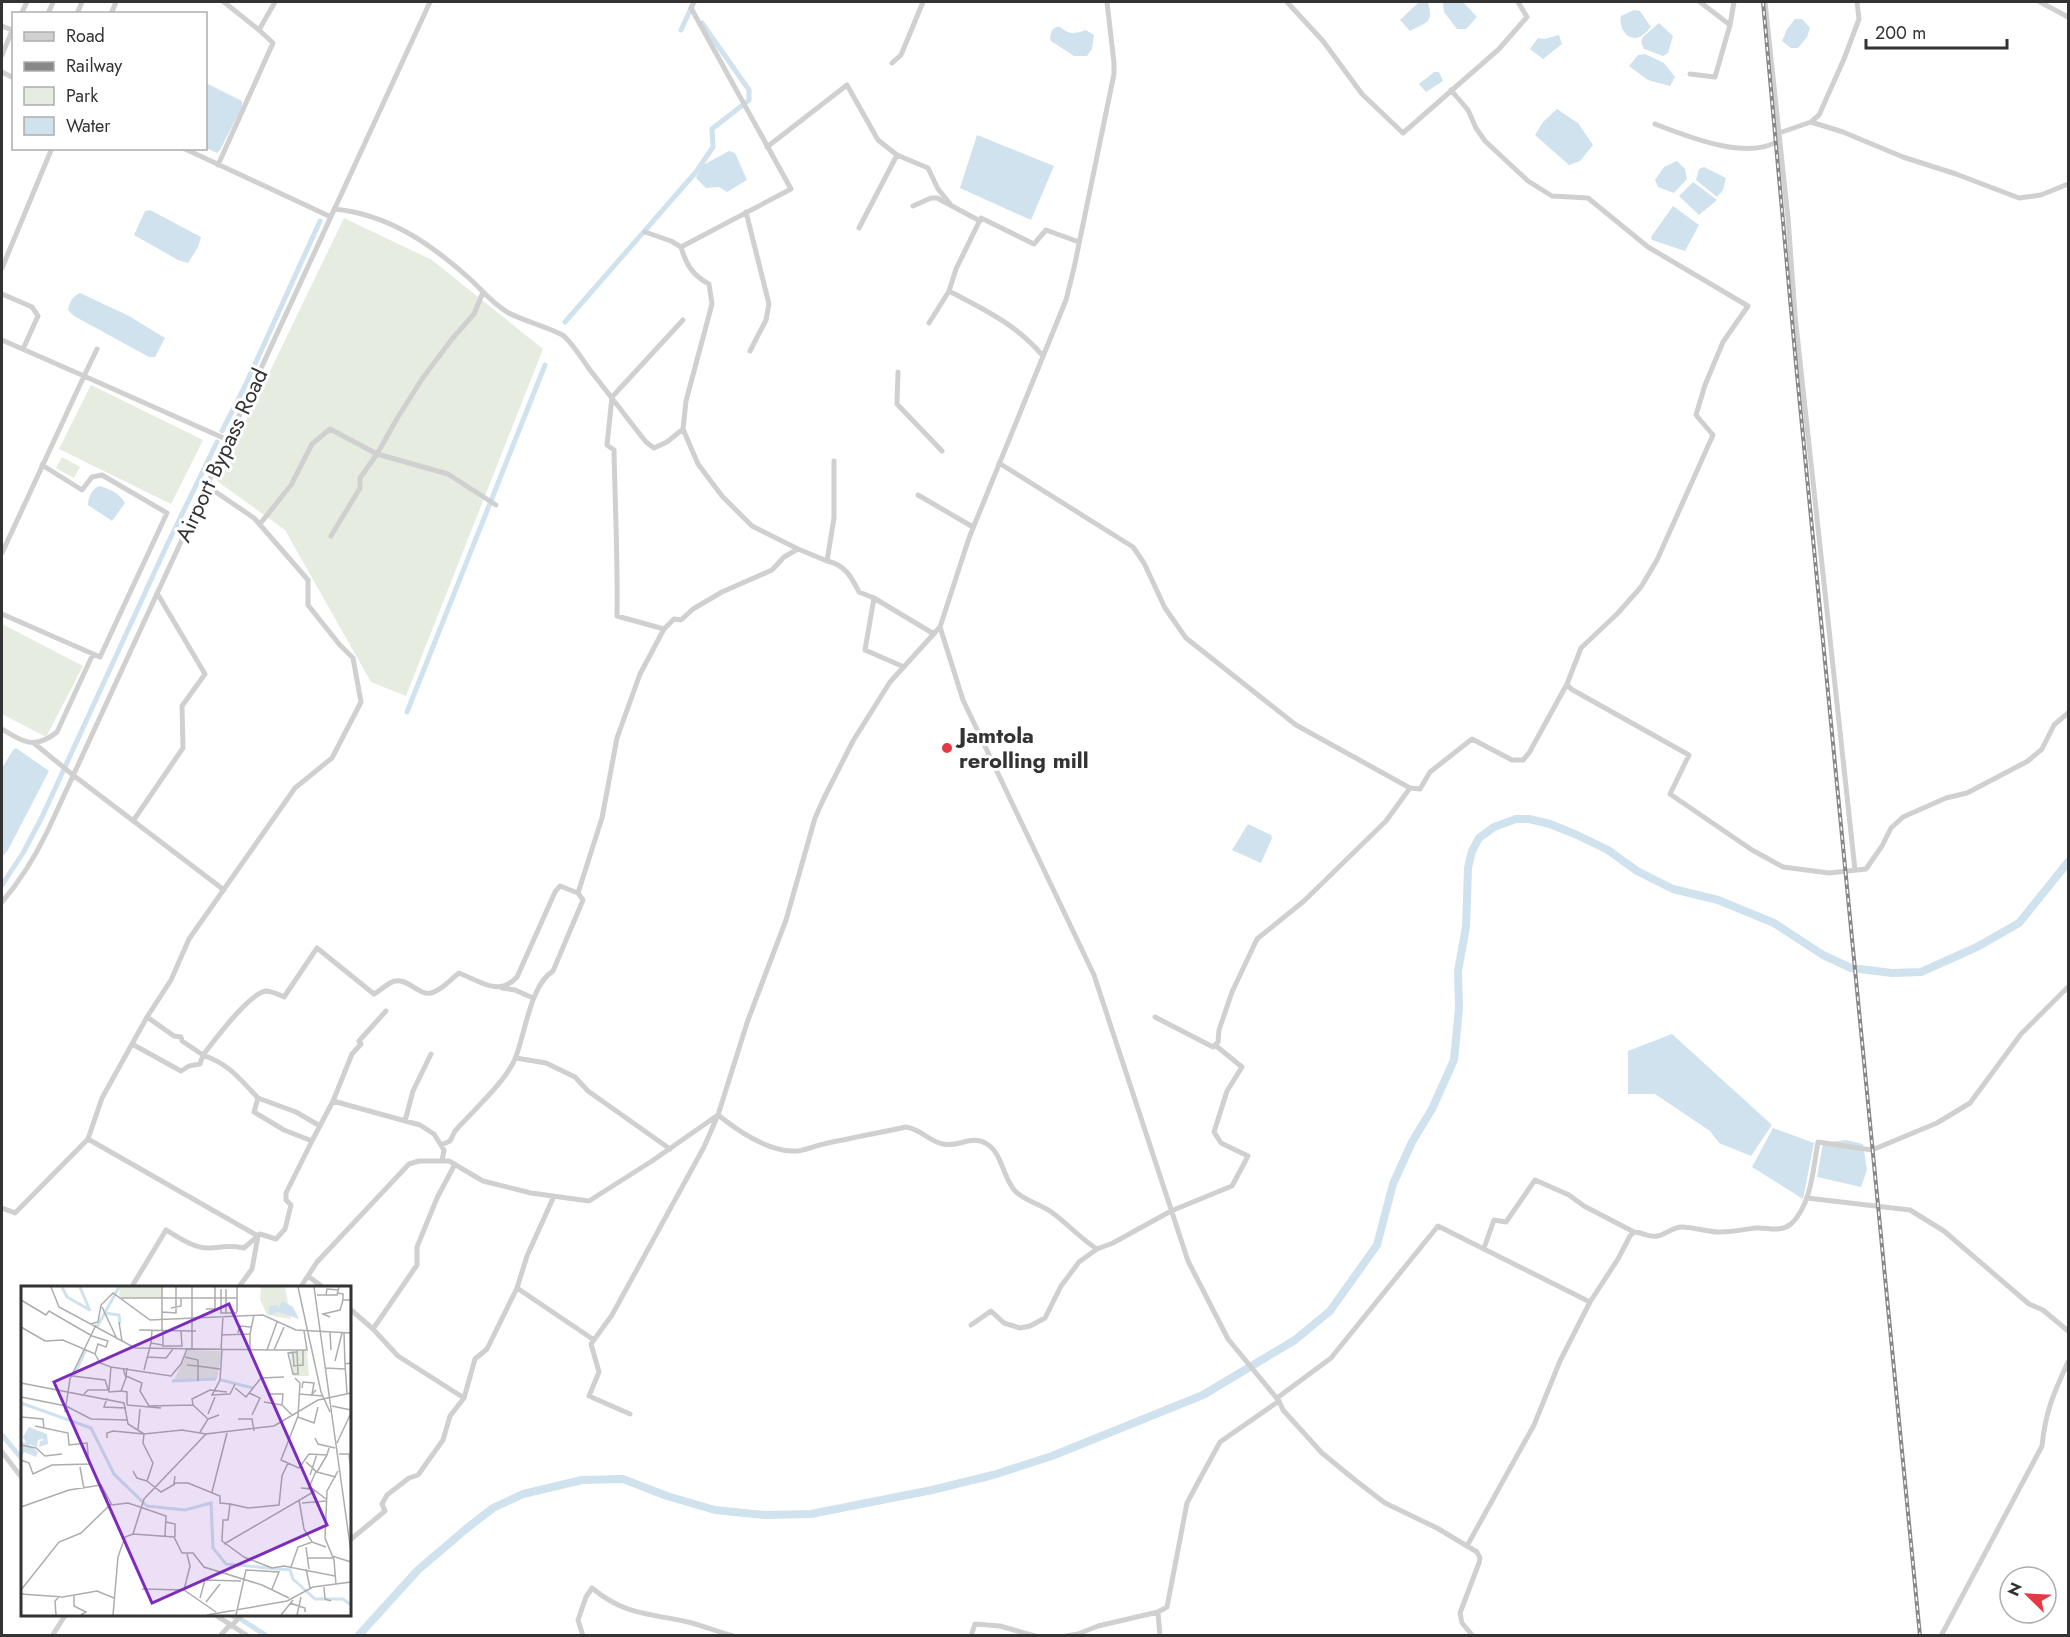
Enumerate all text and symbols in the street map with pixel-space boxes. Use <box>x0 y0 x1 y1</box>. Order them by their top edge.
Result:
legend <box>12 12 207 150</box>
scale bar <box>1866 12 2007 50</box>
text: 200 m <box>1875 20 1926 46</box>
text: Road <box>66 23 105 49</box>
text: Railway <box>66 53 122 79</box>
text: Park <box>66 83 98 109</box>
text: Water <box>66 113 111 139</box>
street label: Airport Bypass Road <box>167 363 275 547</box>
place label: Jamtola rerolling mill <box>955 719 1089 776</box>
marker: Jamtola rerolling mill <box>940 741 954 755</box>
inset map <box>21 1286 351 1616</box>
north arrow <box>1998 1565 2058 1625</box>
text: N <box>2002 1579 2028 1600</box>

